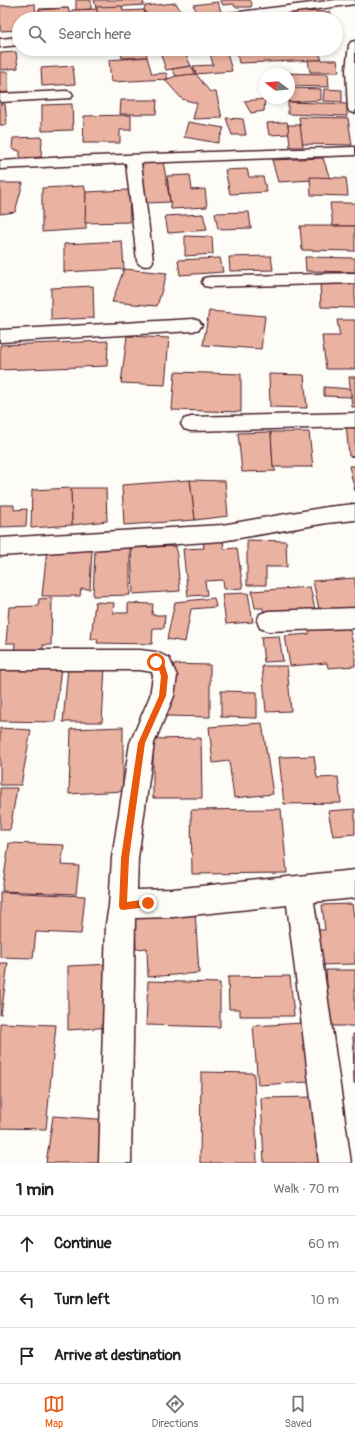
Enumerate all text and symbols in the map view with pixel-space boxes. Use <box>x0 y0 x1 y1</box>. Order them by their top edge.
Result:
search box <box>12 12 343 56</box>
icon: search <box>26 23 48 45</box>
text: Search here <box>58 25 131 44</box>
north arrow <box>259 68 295 104</box>
route start <box>147 653 165 671</box>
route end <box>139 894 157 912</box>
text: 1 min <box>16 1179 54 1200</box>
text: Walk · 70 m <box>273 1181 339 1197</box>
icon: ahead <box>16 1233 38 1255</box>
text: Continue <box>54 1234 112 1253</box>
text: 60 m <box>308 1236 339 1252</box>
icon: left <box>16 1289 38 1311</box>
text: Turn left <box>54 1290 110 1309</box>
text: 10 m <box>311 1292 339 1308</box>
icon: arrive <box>16 1345 38 1367</box>
text: Arrive at destination <box>54 1346 181 1365</box>
tab: Map <box>43 1393 65 1430</box>
tab: Directions <box>151 1393 198 1430</box>
tab: Saved <box>285 1393 312 1430</box>

